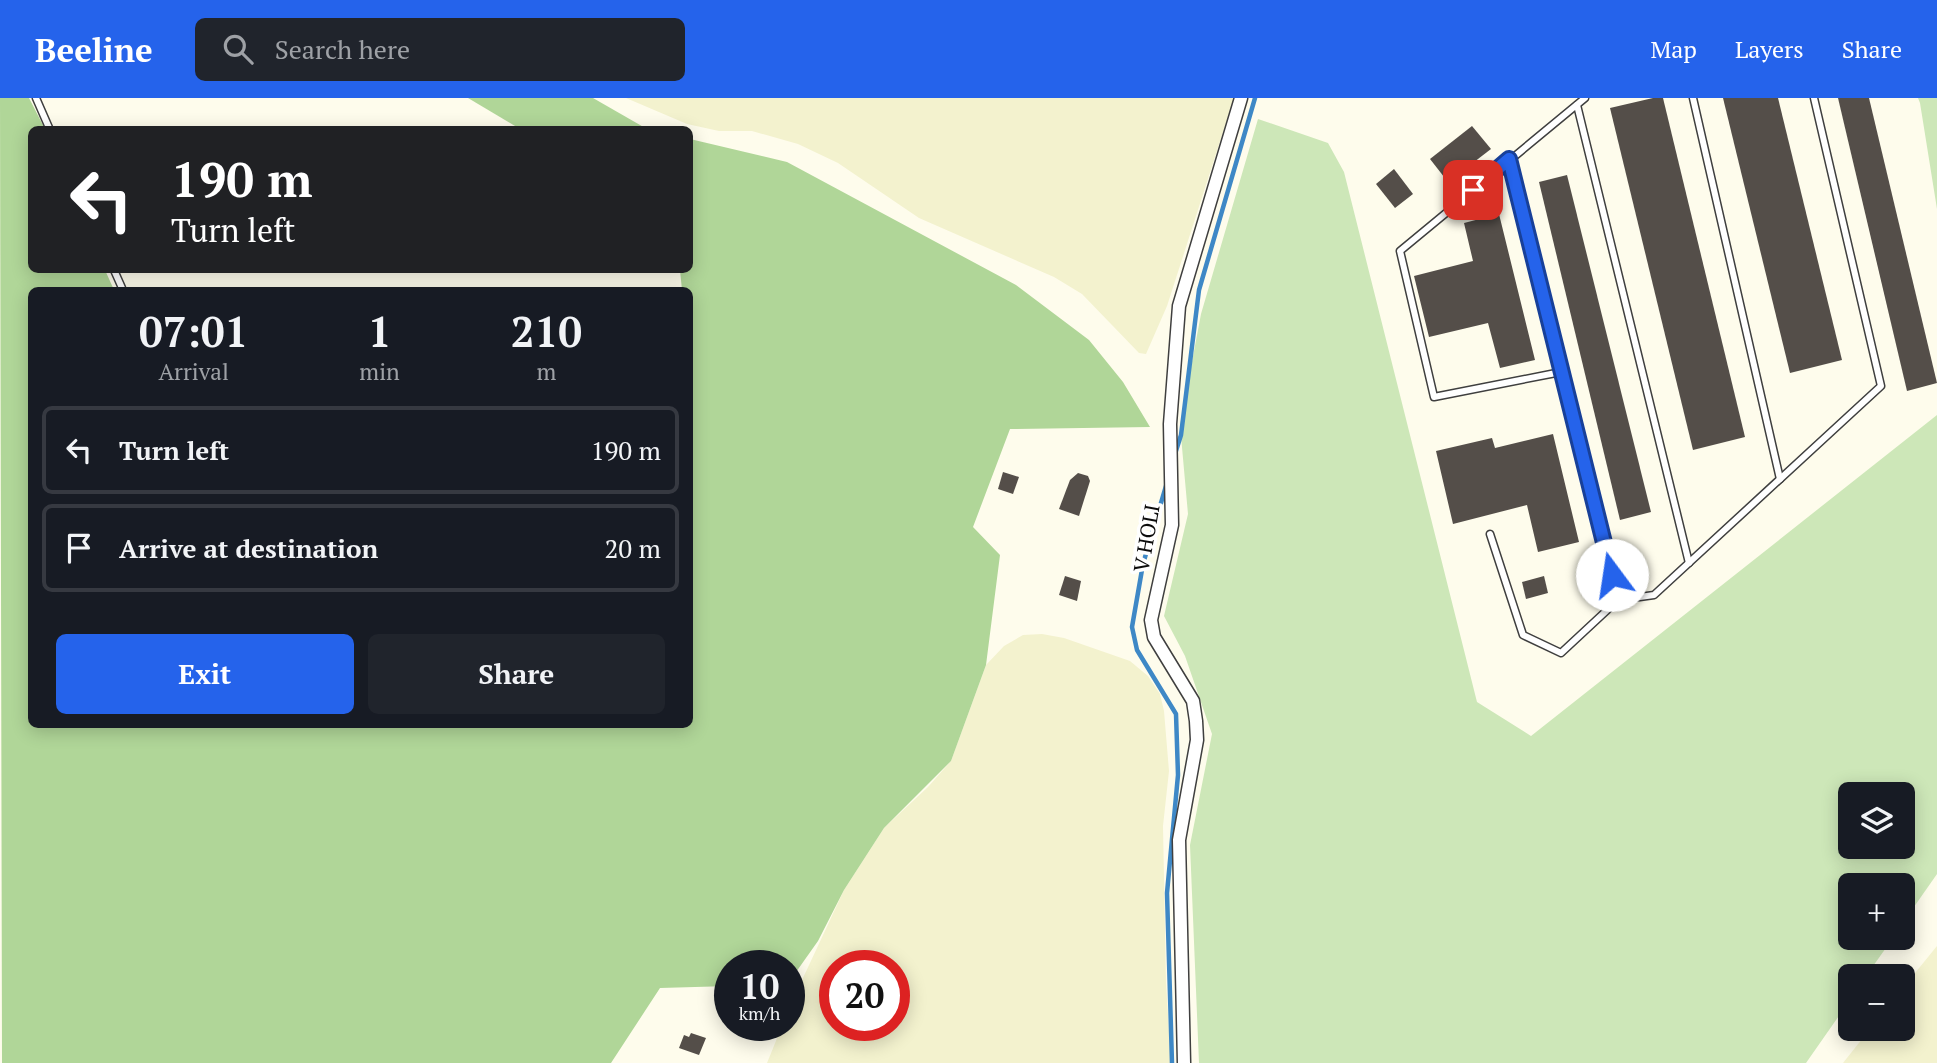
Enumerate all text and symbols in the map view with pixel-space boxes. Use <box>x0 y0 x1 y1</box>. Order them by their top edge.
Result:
search box <box>195 18 685 81</box>
text: Beeline <box>35 28 153 71</box>
icon: search <box>219 30 257 68</box>
text: Search here <box>275 32 410 66</box>
text: Map <box>1650 33 1697 65</box>
text: Layers <box>1735 33 1804 65</box>
text: Share <box>1842 33 1902 65</box>
text: 190 m <box>171 146 313 211</box>
icon: left <box>56 154 147 245</box>
pin <box>1443 160 1503 220</box>
icon: arrive <box>1454 171 1492 209</box>
text: Turn left <box>171 209 295 251</box>
text: 07:01 <box>139 303 248 359</box>
text: 1 <box>368 303 391 359</box>
text: 210 <box>511 303 582 359</box>
text: Arrival <box>158 356 229 387</box>
text: min <box>359 356 400 387</box>
text: m <box>536 356 556 387</box>
icon: left <box>60 431 98 469</box>
text: Turn left <box>119 433 229 467</box>
text: 190 m <box>591 433 661 467</box>
street label: V HOLI <box>1126 502 1166 574</box>
icon: arrive <box>60 529 98 567</box>
text: Arrive at destination <box>119 531 378 565</box>
text: 20 m <box>605 531 661 565</box>
position arrow <box>1575 538 1649 612</box>
button: Exit <box>56 634 354 714</box>
button: Share <box>368 634 665 714</box>
map controls <box>1838 782 1915 1041</box>
button: layers <box>1838 782 1915 859</box>
button: + <box>1838 873 1915 950</box>
speed limit sign: 20 <box>819 950 910 1041</box>
text: 10 <box>740 963 779 1009</box>
button: − <box>1838 964 1915 1041</box>
text: km/h <box>739 1001 780 1025</box>

